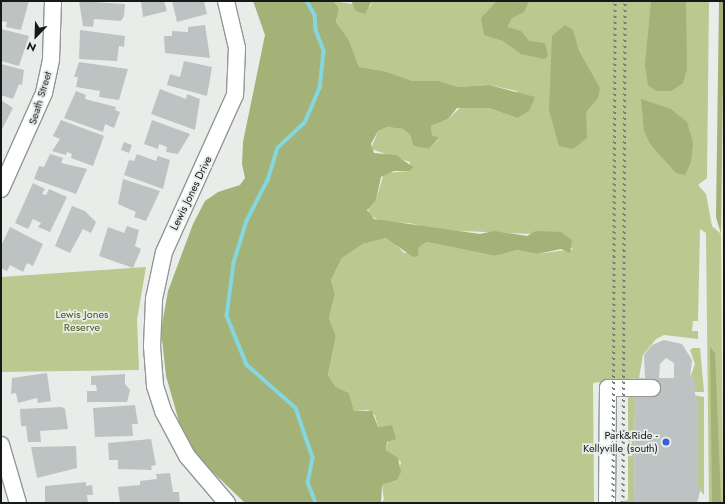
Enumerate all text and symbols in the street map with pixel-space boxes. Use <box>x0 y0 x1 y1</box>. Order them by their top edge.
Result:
north arrow <box>16 16 56 56</box>
text: N <box>24 38 38 56</box>
street label: Seath Street <box>26 70 54 126</box>
street label: Lewis Jones Drive <box>167 154 215 232</box>
park label: Lewis Jones Reserve <box>55 308 109 334</box>
place label: Park&Ride - Kellyville (south) <box>583 429 658 455</box>
marker: Park&Ride - Kellyville (south) <box>661 437 671 447</box>

